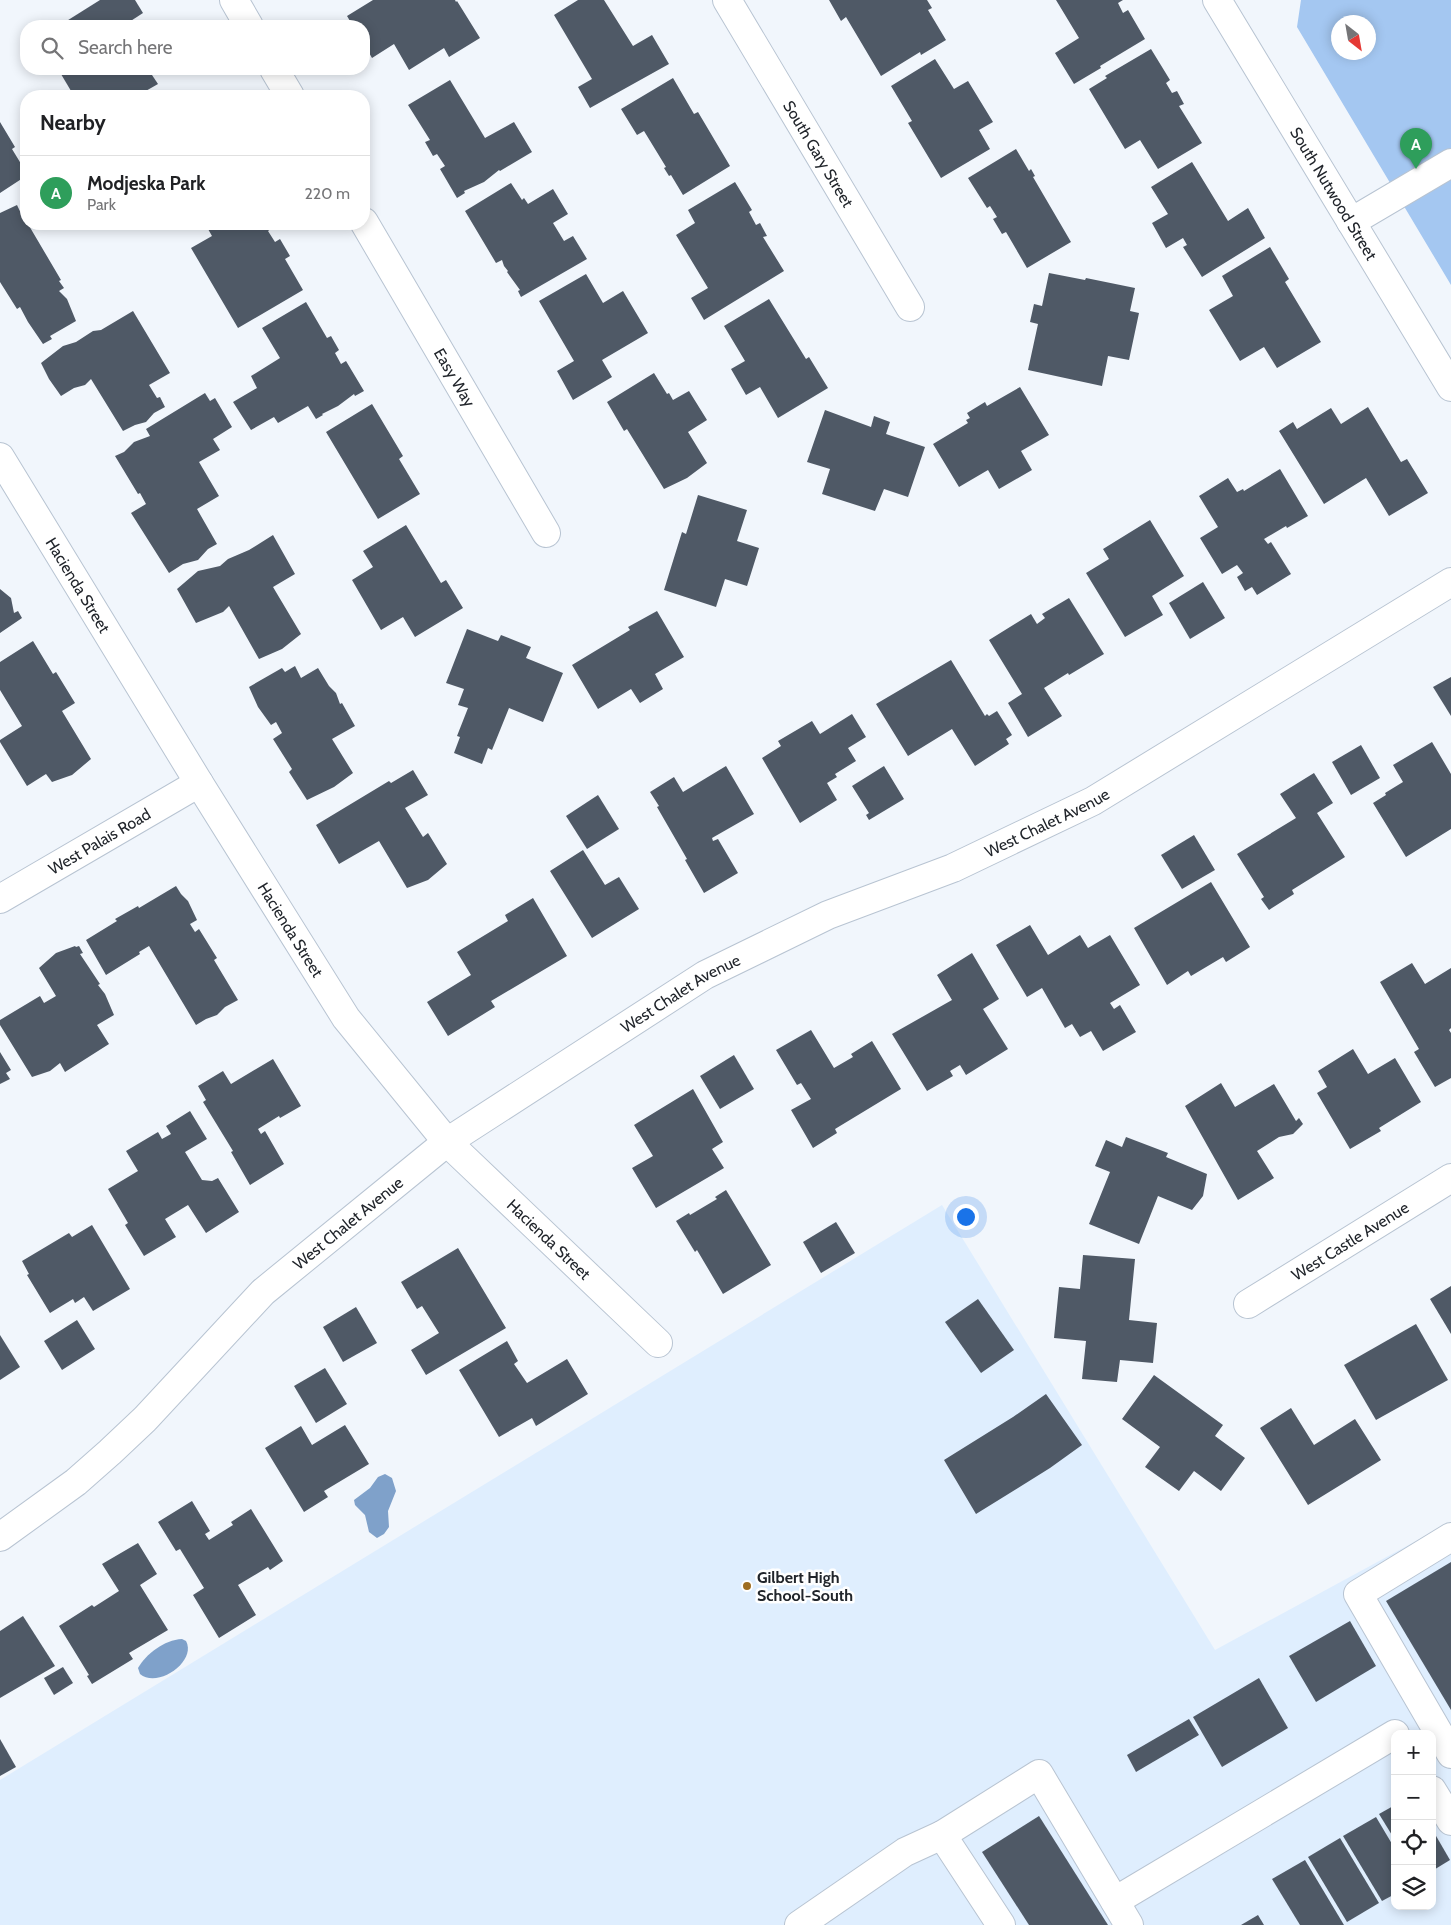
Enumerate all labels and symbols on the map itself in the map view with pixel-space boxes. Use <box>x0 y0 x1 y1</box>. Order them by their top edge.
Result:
north arrow <box>1331 15 1376 60</box>
street label: South Gary Street <box>780 97 858 211</box>
street label: South Nutwood Street <box>1286 123 1382 264</box>
pin: A <box>1400 128 1432 169</box>
street label: Easy Way <box>430 345 479 410</box>
street label: Hacienda Street <box>42 534 115 637</box>
street label: West Chalet Avenue <box>981 784 1113 861</box>
street label: West Palais Road <box>45 804 154 878</box>
street label: Hacienda Street <box>254 879 328 981</box>
street label: West Chalet Avenue <box>617 950 743 1036</box>
street label: West Chalet Avenue <box>289 1172 407 1273</box>
street label: Hacienda Street <box>503 1195 595 1284</box>
street label: West Castle Avenue <box>1288 1197 1412 1284</box>
your location <box>953 1204 979 1230</box>
place label: Gilbert High School-South <box>757 1568 853 1605</box>
marker: Gilbert High School-South <box>741 1580 753 1592</box>

